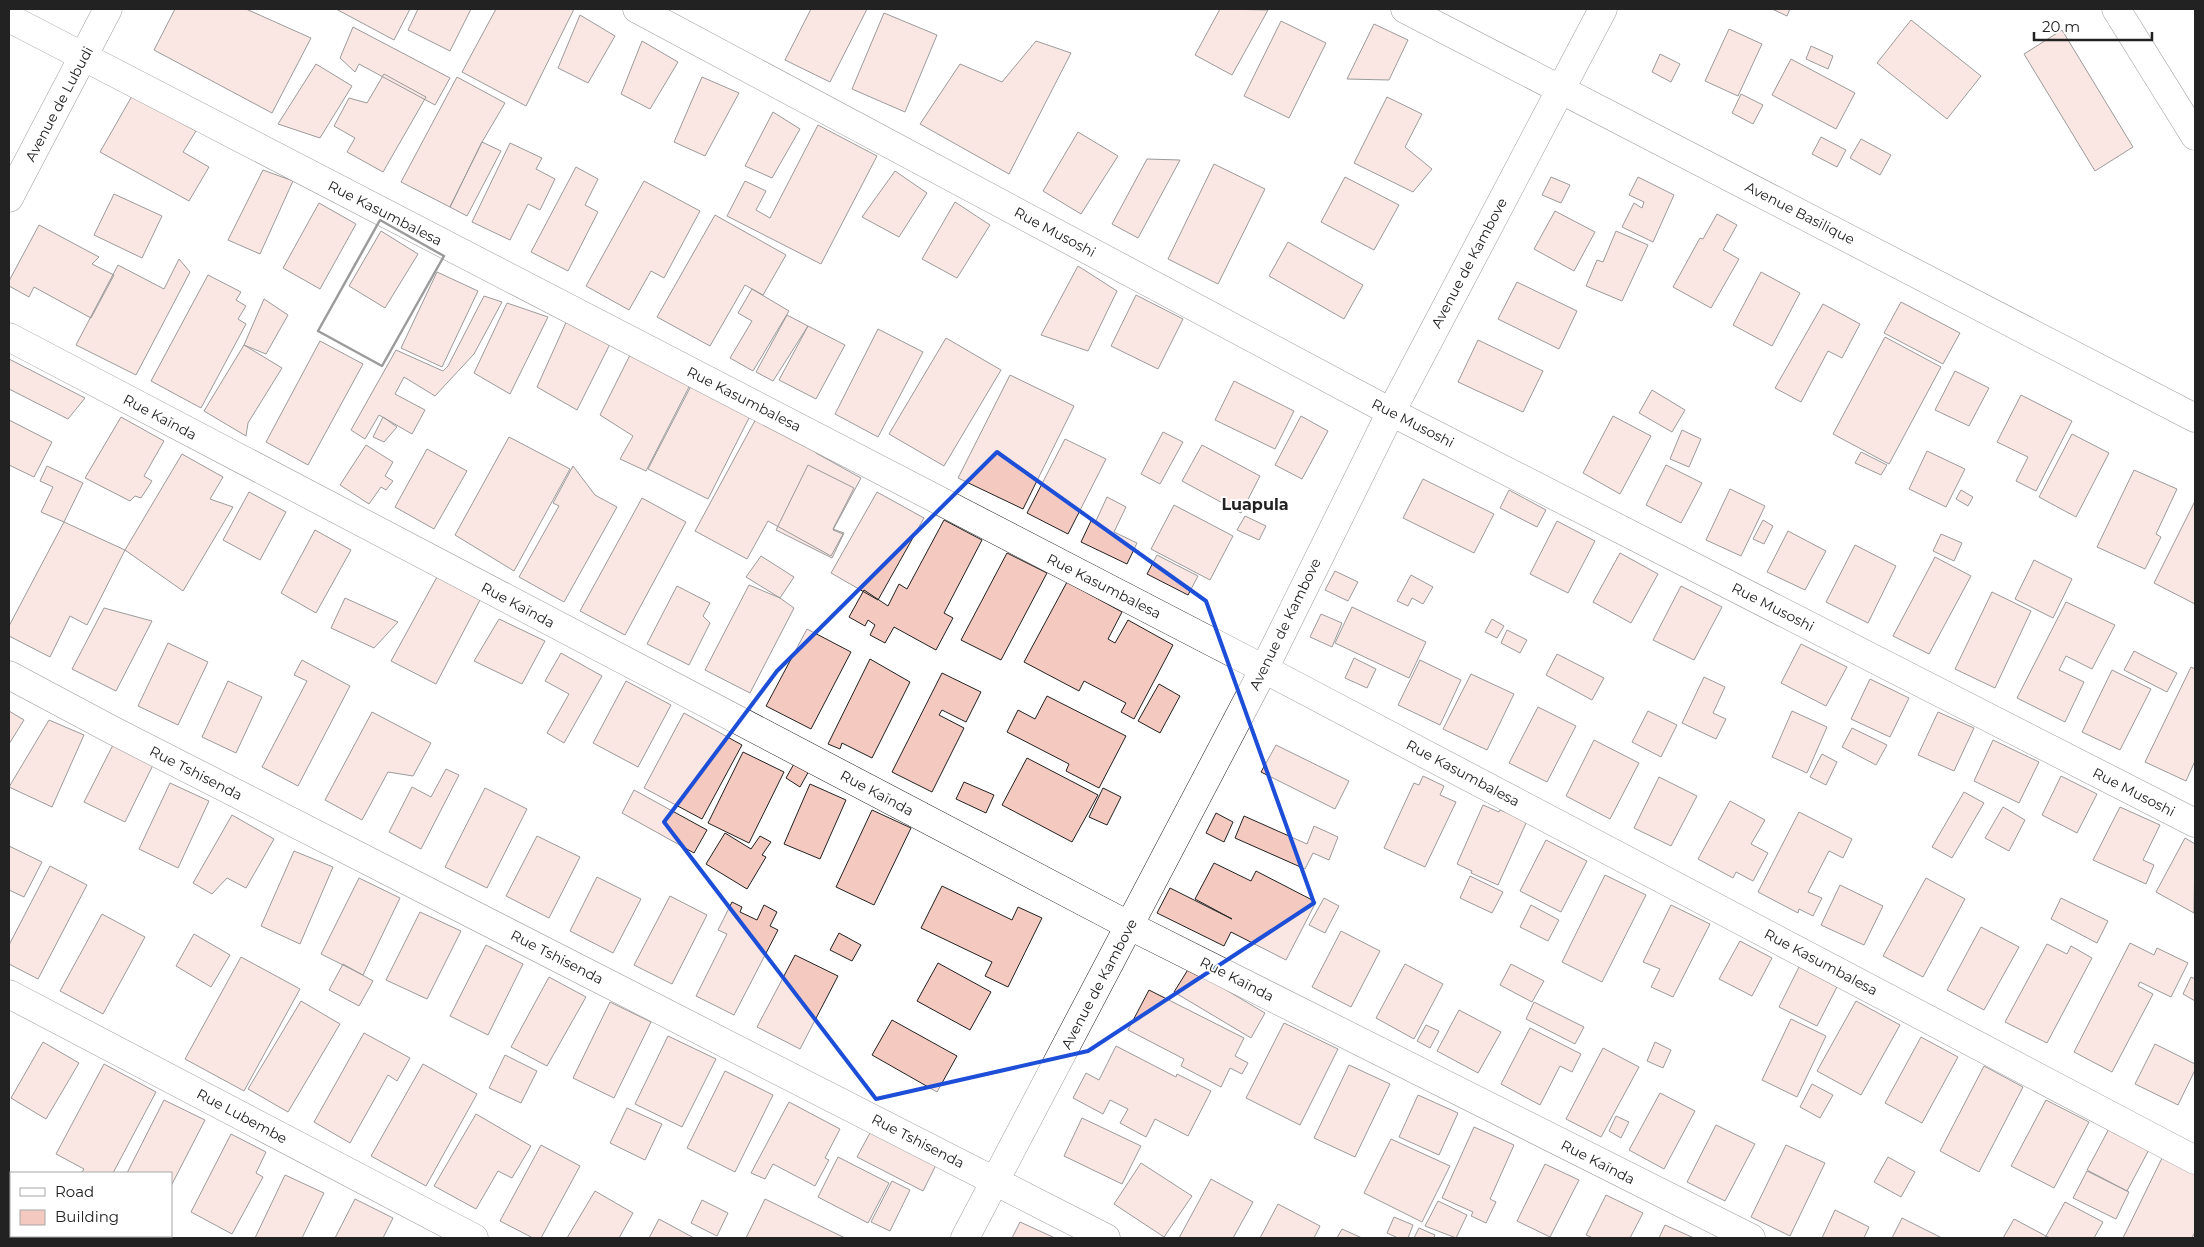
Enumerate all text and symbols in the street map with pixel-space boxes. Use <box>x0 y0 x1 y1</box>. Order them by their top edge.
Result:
scale bar <box>2034 10 2152 42</box>
text: 20 m <box>2042 17 2080 36</box>
street label: Avenue de Lubudi <box>21 43 97 165</box>
street label: Rue Kasumbalesa <box>325 176 445 250</box>
street label: Avenue Basilique <box>1742 178 1858 248</box>
street label: Avenue de Kambove <box>1427 195 1511 331</box>
street label: Rue Musoshi <box>1011 203 1099 261</box>
street label: Rue Kasumbalesa <box>684 362 804 436</box>
street label: Rue Kaïnda <box>120 390 200 444</box>
street label: Rue Musoshi <box>1369 395 1457 451</box>
district label: Luapula <box>1221 495 1289 514</box>
street label: Rue Kasumbalesa <box>1044 549 1164 623</box>
street label: Avenue de Kambove <box>1245 555 1325 693</box>
street label: Rue Kaïnda <box>478 578 558 632</box>
street label: Rue Musoshi <box>1729 579 1817 635</box>
street label: Rue Kasumbalesa <box>1403 736 1523 810</box>
street label: Rue Tshisenda <box>147 742 245 804</box>
street label: Rue Musoshi <box>2090 764 2178 820</box>
street label: Rue Kaïnda <box>837 766 917 820</box>
street label: Avenue de Kambove <box>1057 916 1141 1052</box>
street label: Rue Kasumbalesa <box>1761 925 1881 999</box>
street label: Rue Tshisenda <box>508 926 606 988</box>
street label: Rue Kaïnda <box>1197 953 1277 1005</box>
street label: Rue Lubembe <box>194 1085 290 1147</box>
street label: Rue Tshisenda <box>869 1110 967 1172</box>
street label: Rue Kaïnda <box>1558 1136 1638 1188</box>
legend <box>10 1172 172 1237</box>
text: Road <box>55 1182 94 1201</box>
text: Building <box>55 1207 119 1226</box>

